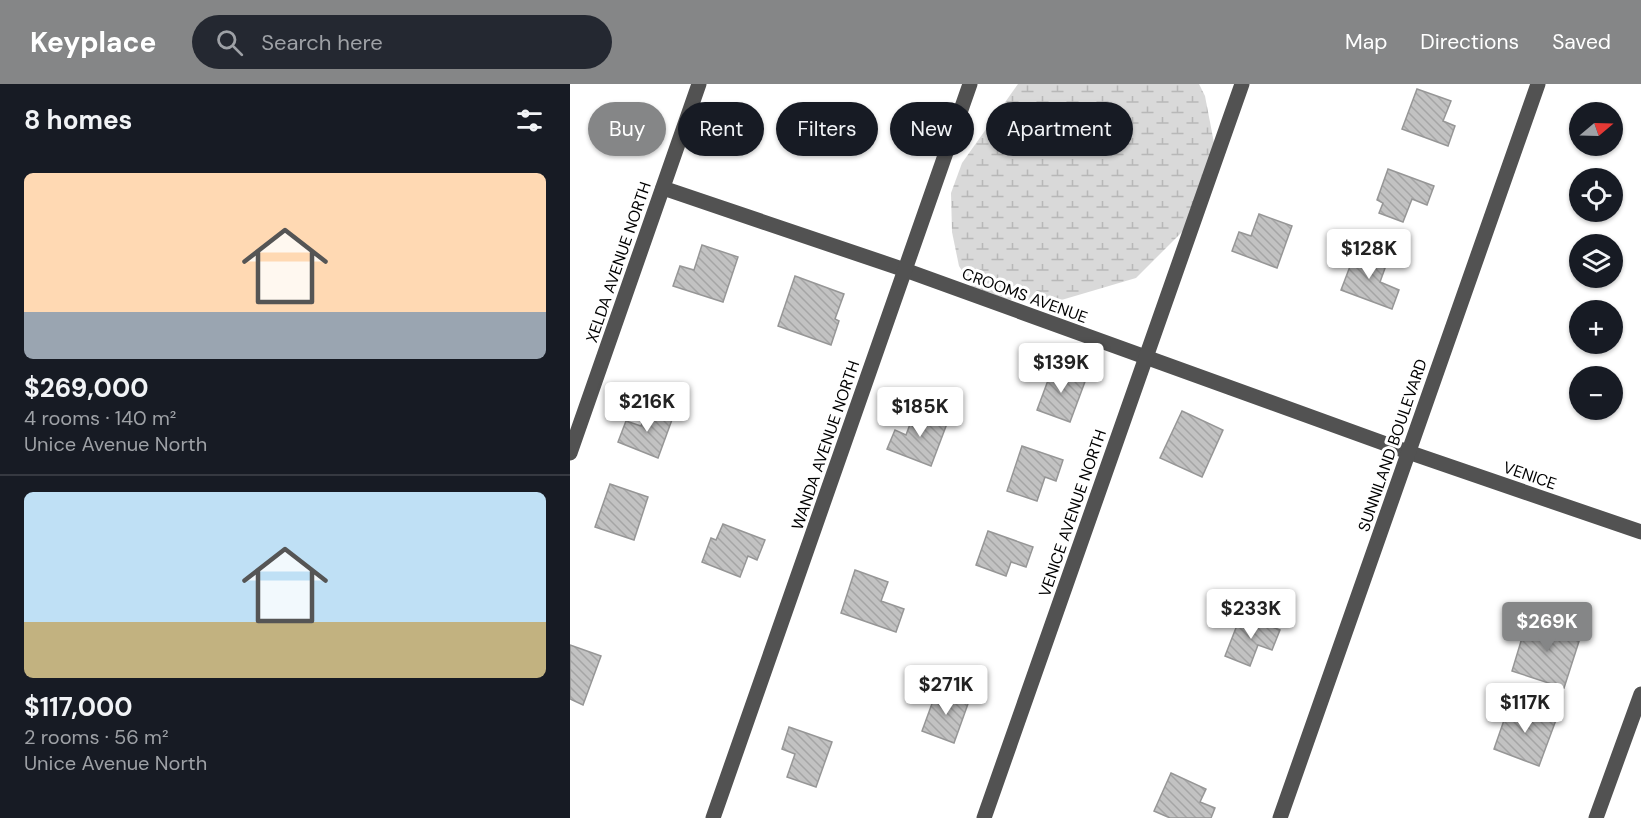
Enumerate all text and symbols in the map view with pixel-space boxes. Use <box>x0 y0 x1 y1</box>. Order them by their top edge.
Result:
search box <box>192 15 612 69</box>
text: Keyplace <box>30 24 156 61</box>
icon: search <box>213 26 246 59</box>
text: Search here <box>261 28 383 57</box>
text: Map <box>1345 28 1387 56</box>
text: Directions <box>1420 28 1519 56</box>
text: Saved <box>1552 28 1611 56</box>
chip: Buy <box>588 102 666 156</box>
chip: Rent <box>678 102 764 156</box>
chip: Filters <box>776 102 878 156</box>
chip: New <box>890 102 974 156</box>
chip: Apartment <box>986 102 1133 156</box>
north arrow <box>1569 102 1623 156</box>
map controls <box>1569 102 1623 420</box>
text: 8 homes <box>24 103 132 137</box>
icon: filters <box>513 104 546 137</box>
button: locate <box>1569 168 1623 222</box>
street label: XELDA AVENUE NORTH <box>581 179 656 345</box>
icon: home <box>231 212 339 320</box>
pin: $128K <box>1327 229 1411 280</box>
button: layers <box>1569 234 1623 288</box>
text: $128K <box>1341 235 1397 261</box>
street label: CROOMS AVENUE <box>959 263 1091 328</box>
button: + <box>1569 300 1623 354</box>
pin: $139K <box>1019 343 1103 394</box>
text: $139K <box>1033 349 1089 375</box>
street label: SUNNILAND BOULEVARD <box>1353 356 1432 534</box>
street label: WANDA AVENUE NORTH <box>787 358 864 533</box>
button: − <box>1569 366 1623 420</box>
text: $269,000 <box>24 371 149 405</box>
pin: $216K <box>605 382 689 433</box>
pin: $185K <box>878 387 962 438</box>
text: $216K <box>619 388 675 414</box>
text: $185K <box>891 393 949 419</box>
text: 4 rooms · 140 m² <box>24 405 176 431</box>
street label: VENICE AVENUE NORTH <box>1034 427 1111 600</box>
text: Unice Avenue North <box>24 431 207 457</box>
street label: VENICE <box>1500 457 1559 494</box>
icon: home <box>231 531 339 639</box>
pin: $233K <box>1209 589 1293 640</box>
text: $233K <box>1221 595 1281 621</box>
pin: $269K <box>1505 602 1589 653</box>
text: $269K <box>1516 608 1578 634</box>
pin: $271K <box>904 665 988 716</box>
text: $271K <box>919 671 973 697</box>
pin: $117K <box>1483 683 1567 734</box>
text: $117K <box>1500 689 1550 715</box>
text: $117,000 <box>24 690 133 724</box>
text: 2 rooms · 56 m² <box>24 724 169 750</box>
text: Unice Avenue North <box>24 750 207 776</box>

